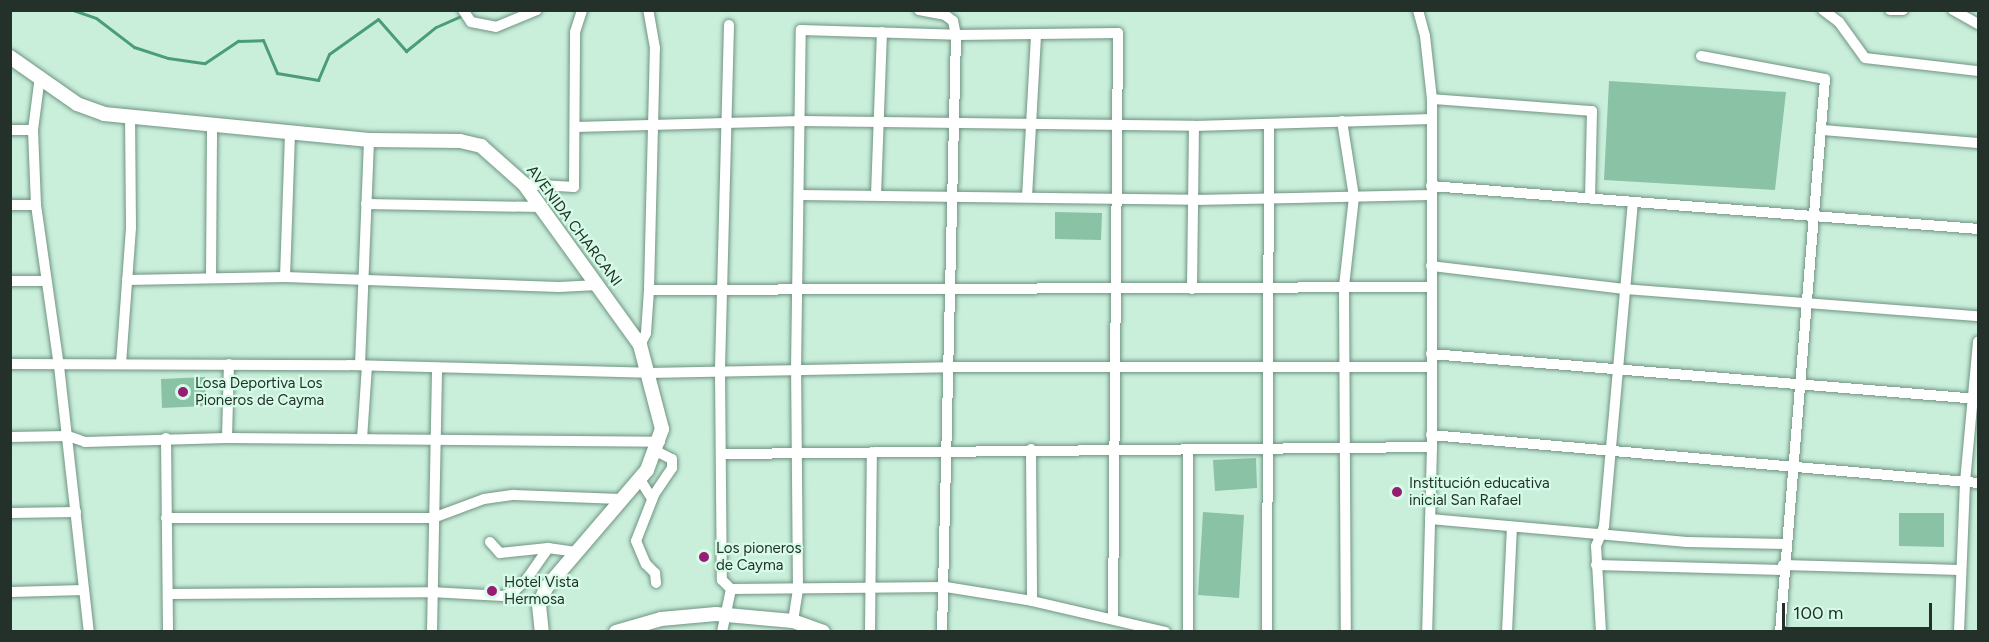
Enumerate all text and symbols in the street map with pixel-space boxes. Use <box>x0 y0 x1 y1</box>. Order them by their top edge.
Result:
street label: AVENIDA CHARCANI <box>523 162 625 290</box>
place label: Losa Deportiva Los Pioneros de Cayma <box>195 374 324 409</box>
marker: Losa Deportiva Los Pioneros de Cayma <box>176 385 190 399</box>
place label: Institución educativa inicial San Rafael <box>1409 474 1550 509</box>
marker: Institución educativa inicial San Rafael <box>1390 485 1404 499</box>
place label: Los pioneros de Cayma <box>716 539 802 574</box>
marker: Los pioneros de Cayma <box>697 550 711 564</box>
place label: Hotel Vista Hermosa <box>504 573 579 608</box>
marker: Hotel Vista Hermosa <box>485 584 499 598</box>
scale bar <box>1785 591 1935 629</box>
text: 100 m <box>1793 602 1843 624</box>

